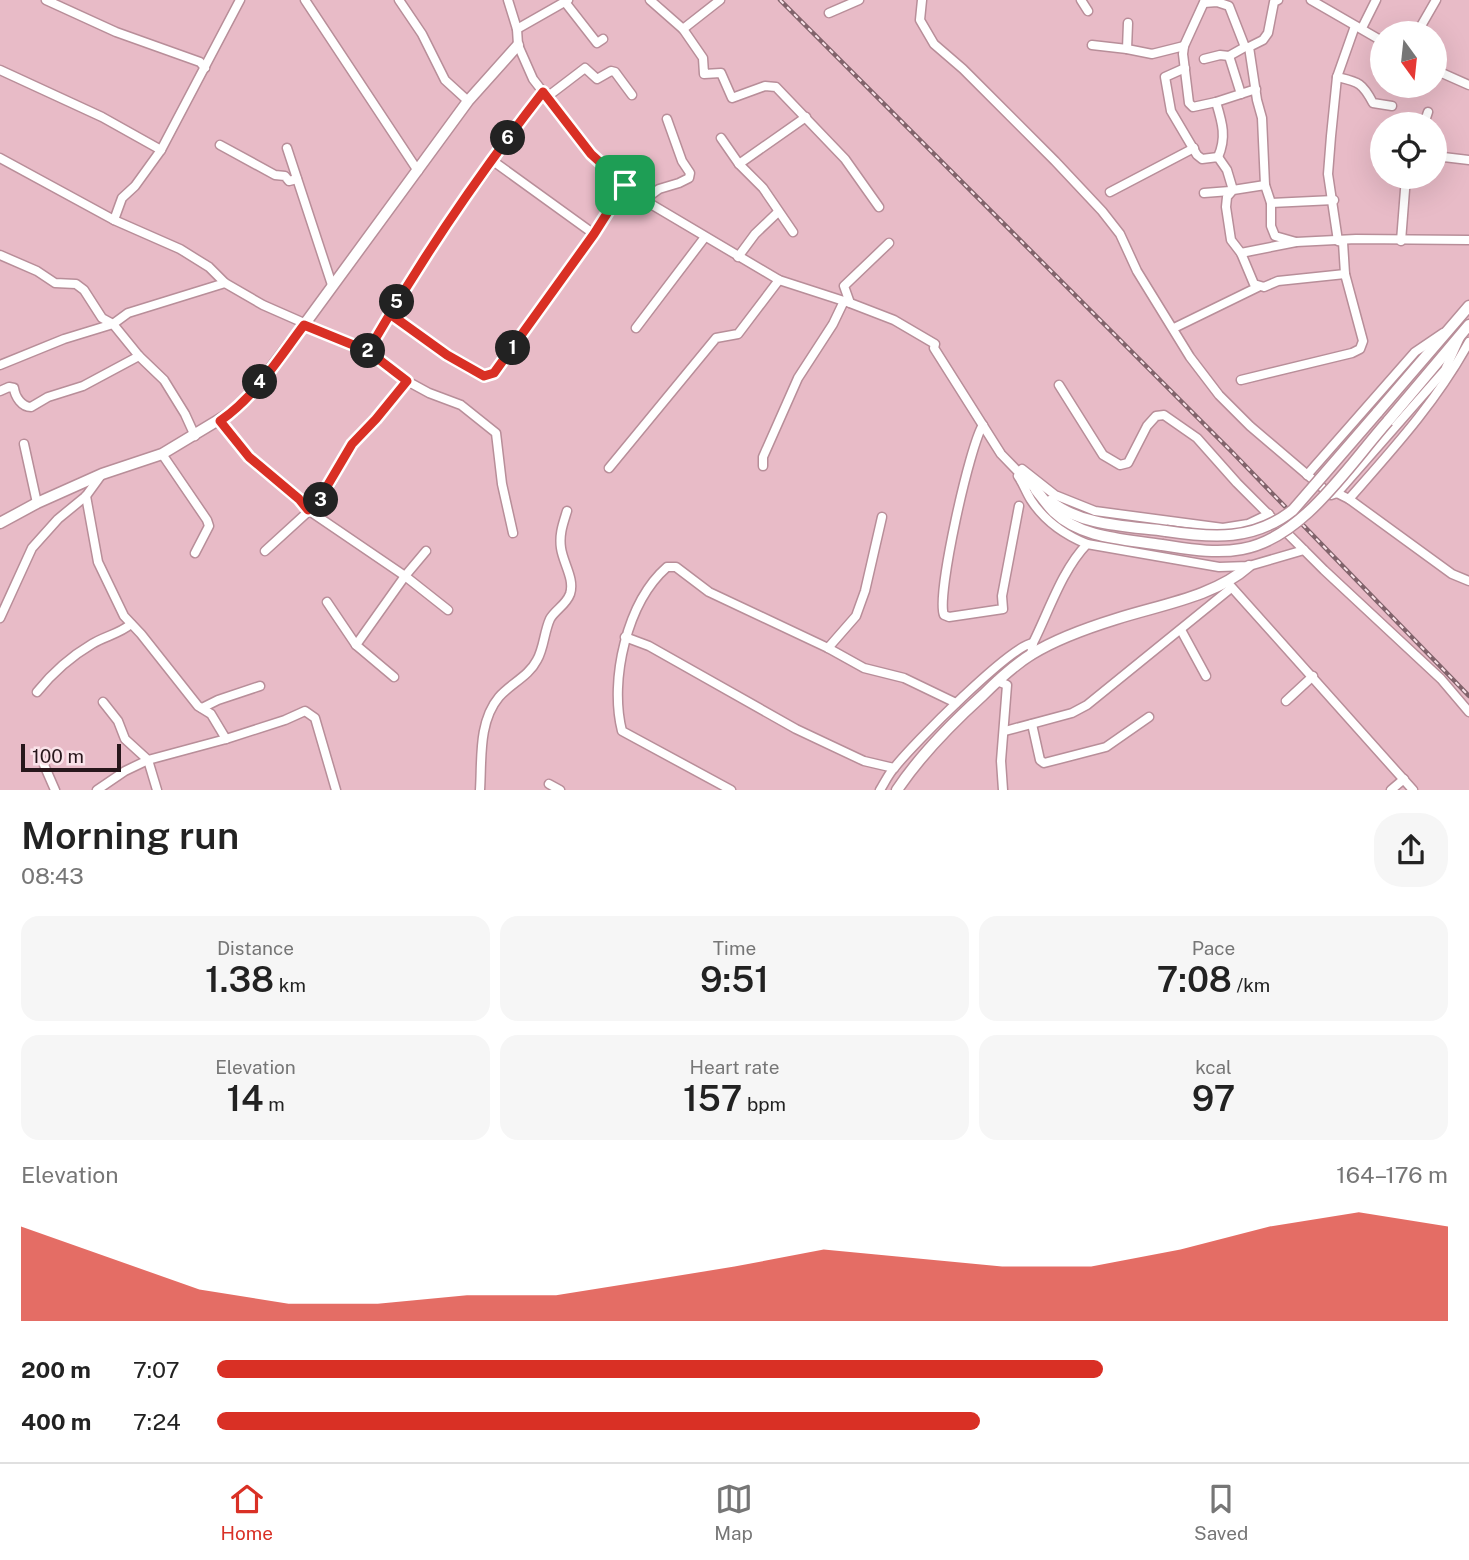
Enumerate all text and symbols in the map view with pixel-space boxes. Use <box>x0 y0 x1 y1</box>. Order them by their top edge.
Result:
north arrow <box>1370 21 1447 98</box>
map controls <box>1370 21 1447 189</box>
button: locate <box>1370 112 1447 189</box>
pin: 6 <box>490 120 526 156</box>
text: 6 <box>501 126 514 148</box>
pin <box>595 155 655 215</box>
icon: arrive <box>606 166 644 204</box>
pin: 5 <box>380 284 414 320</box>
text: 5 <box>390 290 403 312</box>
pin: 1 <box>496 330 530 366</box>
pin: 2 <box>350 334 386 368</box>
text: 1 <box>508 336 517 358</box>
text: 2 <box>361 339 374 361</box>
pin: 4 <box>243 364 278 400</box>
text: 4 <box>253 370 266 392</box>
pin: 3 <box>304 482 338 518</box>
text: 3 <box>314 488 327 510</box>
scale bar <box>21 741 121 773</box>
text: 100 m <box>32 745 84 767</box>
text: Morning run <box>21 813 239 858</box>
button: share <box>1374 813 1448 887</box>
text: 08:43 <box>21 862 84 889</box>
text: Distance <box>217 937 294 959</box>
text: Time <box>713 937 756 959</box>
text: Pace <box>1192 937 1235 959</box>
text: 1.38 <box>205 959 274 1000</box>
text: 9:51 <box>700 959 769 1000</box>
text: 7:08 <box>1157 959 1232 1000</box>
text: km <box>274 974 306 996</box>
text: /km <box>1232 974 1270 996</box>
text: Elevation <box>215 1056 296 1078</box>
text: Heart rate <box>690 1056 779 1078</box>
text: kcal <box>1195 1056 1232 1078</box>
text: 14 <box>226 1078 264 1119</box>
text: 157 <box>683 1078 742 1119</box>
text: 97 <box>1192 1078 1235 1119</box>
text: m <box>264 1093 285 1115</box>
text: bpm <box>742 1093 786 1115</box>
text: Elevation <box>21 1161 119 1188</box>
text: 164–176 m <box>1336 1161 1448 1188</box>
text: 200 m <box>21 1356 91 1383</box>
text: 7:07 <box>133 1356 179 1383</box>
text: 400 m <box>21 1408 91 1435</box>
text: 7:24 <box>133 1408 181 1435</box>
tab: Home <box>221 1480 273 1544</box>
tab: Map <box>714 1480 753 1544</box>
tab: Saved <box>1194 1480 1248 1544</box>

